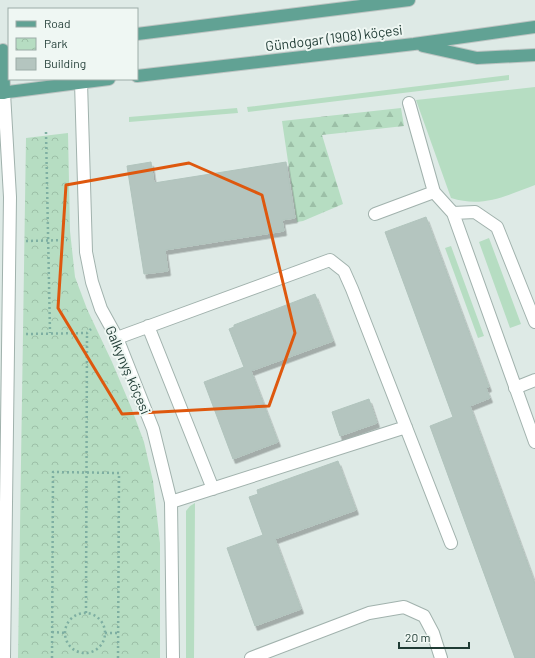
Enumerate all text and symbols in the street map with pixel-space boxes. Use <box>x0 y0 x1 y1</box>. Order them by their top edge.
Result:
legend <box>8 8 138 80</box>
text: Road <box>44 16 71 30</box>
street label: Gündogar (1908) köçesi <box>264 21 403 54</box>
text: Park <box>44 36 68 50</box>
text: Building <box>44 56 86 70</box>
street label: Galkynyş köçesi <box>102 323 155 417</box>
scale bar <box>399 624 469 650</box>
text: 20 m <box>405 630 431 644</box>

